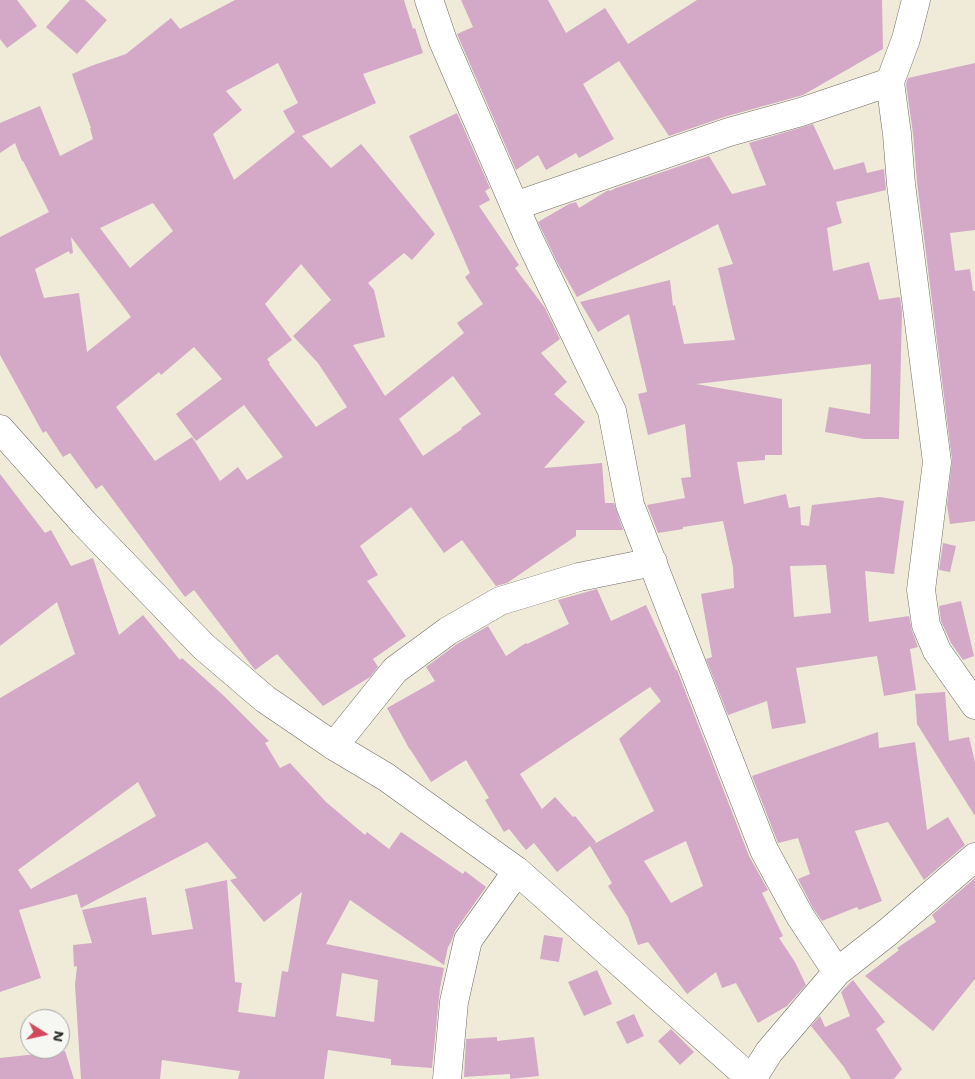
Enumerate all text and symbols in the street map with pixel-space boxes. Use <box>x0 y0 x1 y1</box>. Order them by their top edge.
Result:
north arrow <box>20 1009 70 1059</box>
text: N <box>49 1029 69 1043</box>

